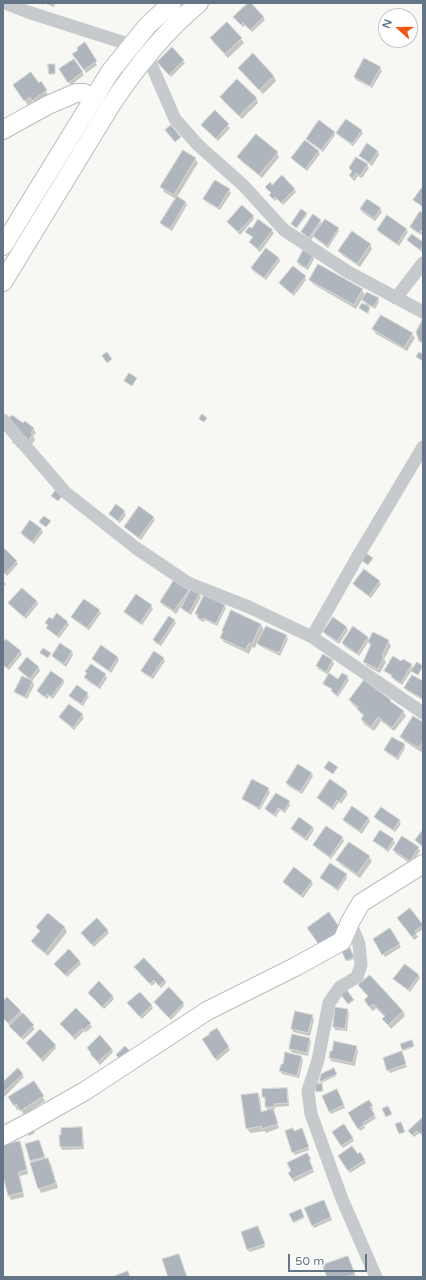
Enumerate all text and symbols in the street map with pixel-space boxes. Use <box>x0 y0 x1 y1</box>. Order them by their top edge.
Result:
north arrow <box>378 8 418 48</box>
text: N <box>380 17 395 30</box>
scale bar <box>290 1246 369 1272</box>
text: 50 m <box>295 1254 324 1268</box>

